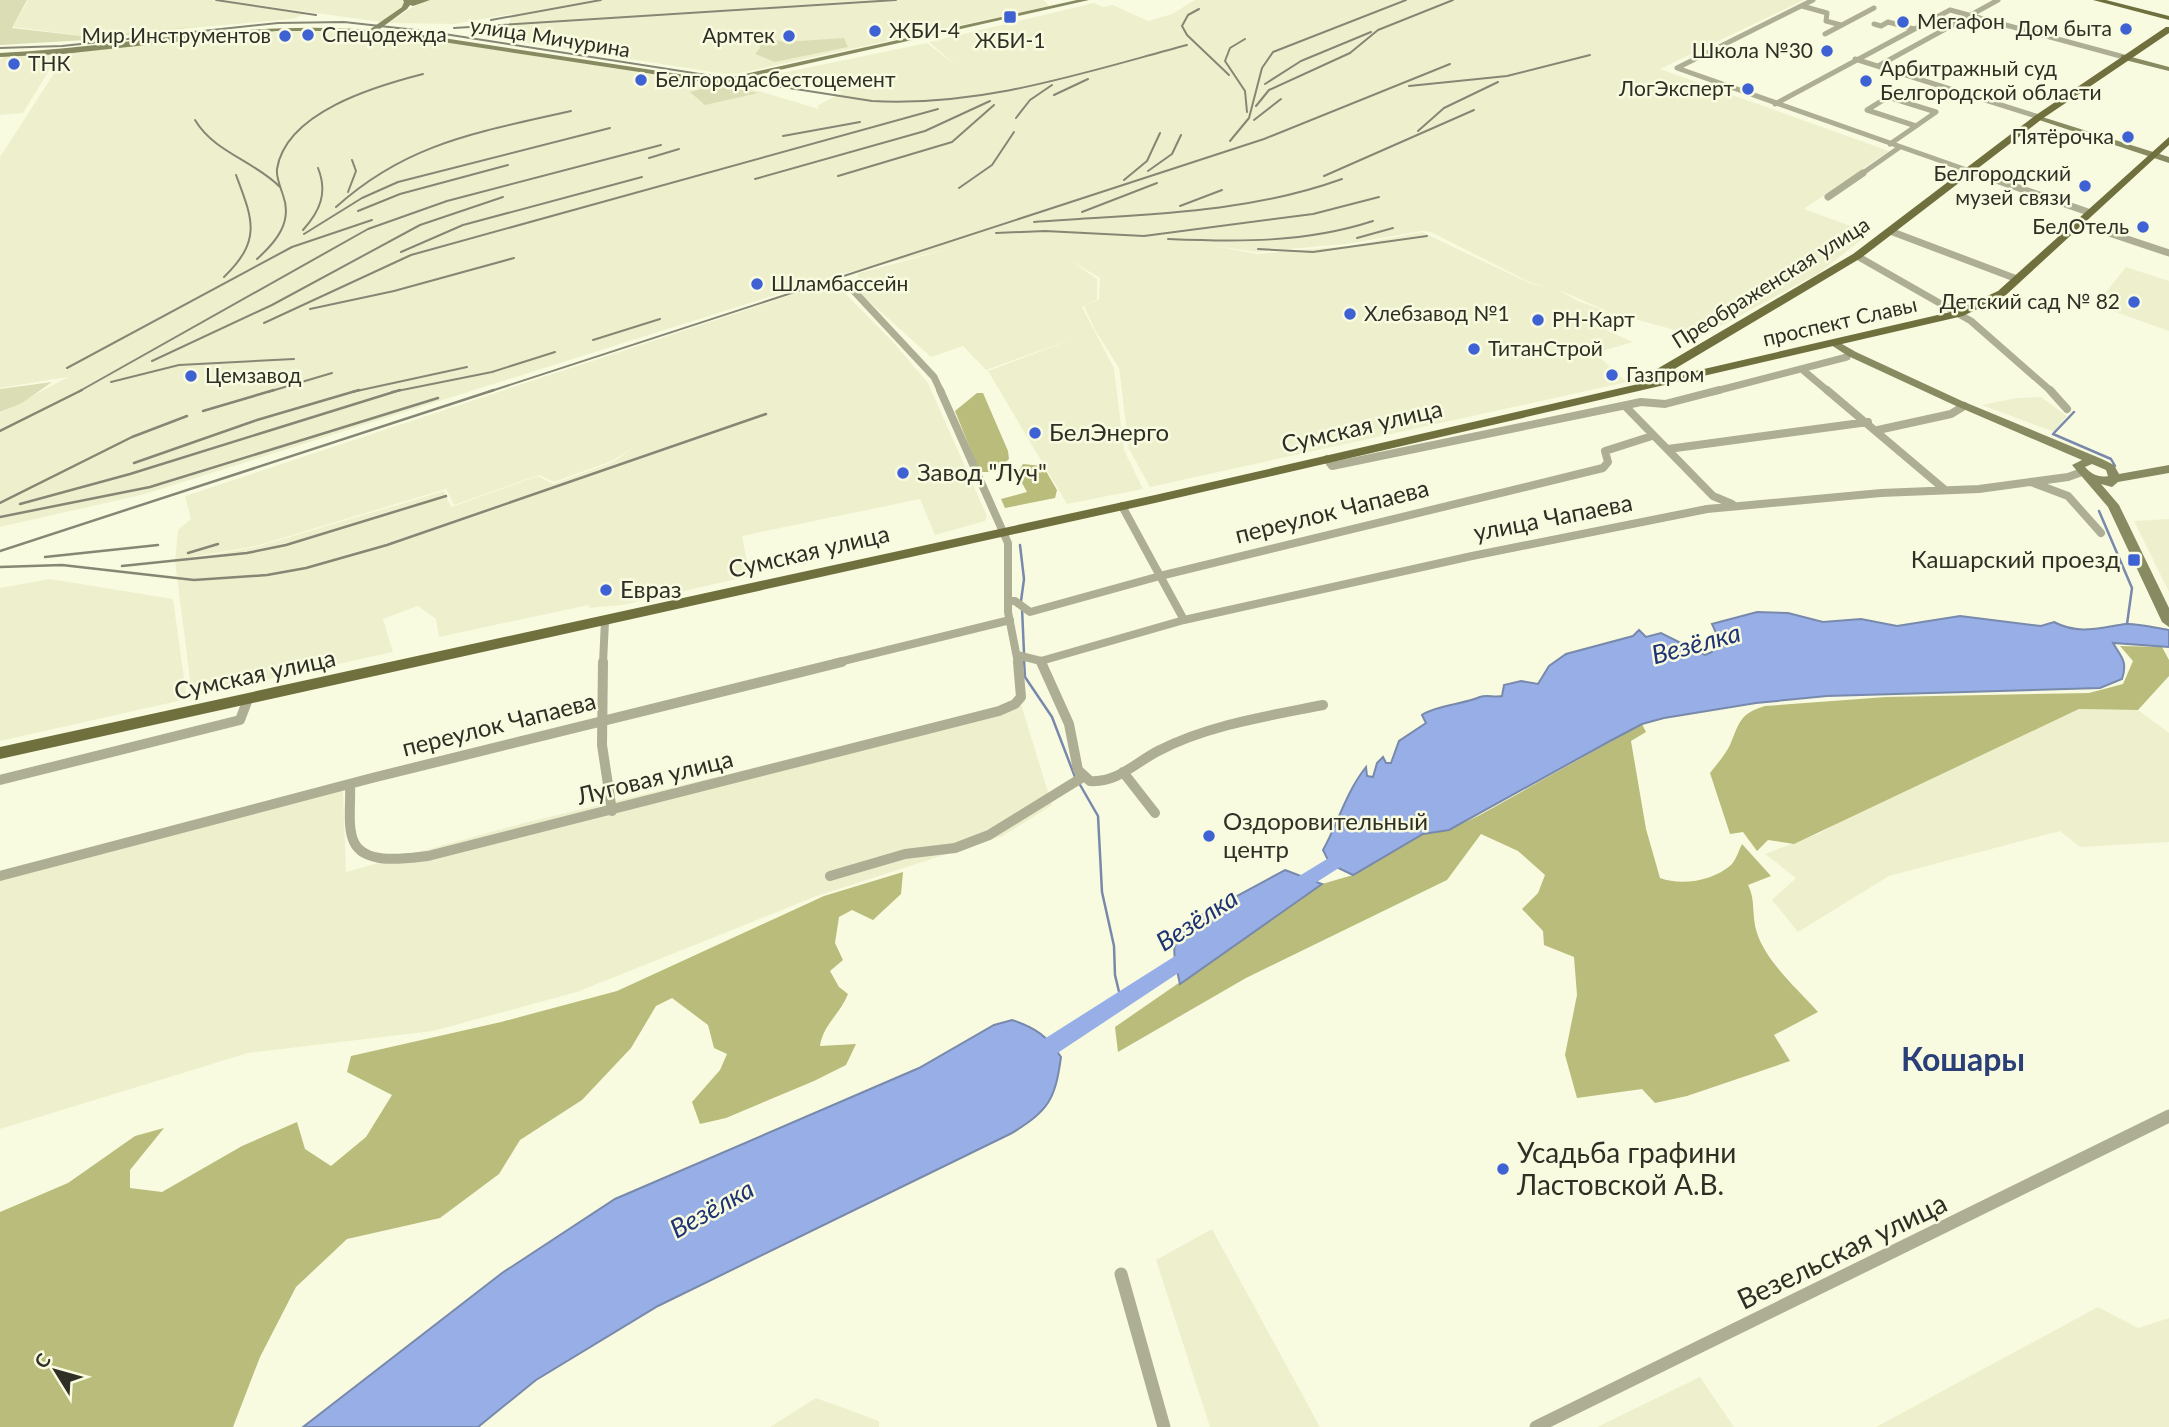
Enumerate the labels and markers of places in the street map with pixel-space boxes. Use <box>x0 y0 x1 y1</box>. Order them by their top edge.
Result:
place label: Мегафон <box>1917 8 2005 33</box>
marker: ЖБИ-1 <box>1002 9 1018 25</box>
marker: Мегафон <box>1895 14 1911 30</box>
place label: Дом быта <box>2016 15 2112 40</box>
place label: ЖБИ-4 <box>889 17 960 42</box>
place label: Спецодежда <box>322 21 447 46</box>
marker: Дом быта <box>2118 21 2134 37</box>
place label: Мир Инструментов <box>82 22 271 47</box>
place label: Армтек <box>702 22 775 47</box>
marker: ЖБИ-4 <box>867 23 883 39</box>
marker: Спецодежда <box>300 27 316 43</box>
place label: ЖБИ-1 <box>975 27 1045 52</box>
marker: Мир Инструментов <box>277 28 293 44</box>
marker: Армтек <box>781 28 797 44</box>
place label: Школа №30 <box>1692 37 1813 62</box>
marker: Школа №30 <box>1819 43 1835 59</box>
place label: ТНК <box>28 50 71 75</box>
place label: Арбитражный суд Белгородской области <box>1880 55 2102 104</box>
marker: ТНК <box>6 56 22 72</box>
place label: Белгородасбестоцемент <box>655 66 896 91</box>
marker: Белгородасбестоцемент <box>633 72 649 88</box>
marker: Арбитражный суд Белгородской области <box>1858 73 1874 89</box>
place label: ЛогЭксперт <box>1618 75 1734 100</box>
marker: ЛогЭксперт <box>1740 81 1756 97</box>
place label: Пятёрочка <box>2011 123 2114 148</box>
marker: Пятёрочка <box>2120 129 2136 145</box>
place label: Белгородский музей связи <box>1933 160 2071 209</box>
marker: Белгородский музей связи <box>2077 178 2093 194</box>
place label: БелОтель <box>2032 213 2129 238</box>
marker: БелОтель <box>2135 219 2151 235</box>
place label: Шламбассейн <box>771 270 908 295</box>
marker: Шламбассейн <box>749 276 765 292</box>
place label: Детский сад № 82 <box>1940 288 2120 313</box>
marker: Детский сад № 82 <box>2126 294 2142 310</box>
place label: Хлебзавод №1 <box>1364 300 1510 325</box>
marker: Хлебзавод №1 <box>1342 306 1358 322</box>
place label: РН-Карт <box>1552 306 1635 331</box>
marker: РН-Карт <box>1530 312 1546 328</box>
place label: ТитанСтрой <box>1488 335 1603 360</box>
marker: ТитанСтрой <box>1466 341 1482 357</box>
place label: Газпром <box>1626 361 1704 386</box>
place label: Цемзавод <box>205 362 301 387</box>
marker: Газпром <box>1604 367 1620 383</box>
marker: Цемзавод <box>183 368 199 384</box>
place label: БелЭнерго <box>1049 417 1169 446</box>
marker: БелЭнерго <box>1027 425 1043 441</box>
place label: Завод "Луч" <box>917 457 1047 486</box>
marker: Завод "Луч" <box>895 465 911 481</box>
place label: Кашарский проезд <box>1911 544 2120 573</box>
marker: Кашарский проезд <box>2126 552 2142 568</box>
place label: Евраз <box>620 574 682 603</box>
marker: Евраз <box>598 582 614 598</box>
place label: Оздоровительный центр <box>1223 806 1428 863</box>
marker: Оздоровительный центр <box>1201 828 1217 844</box>
place label: Усадьба графини Ластовской А.В. <box>1516 1135 1736 1201</box>
marker: Усадьба графини Ластовской А.В. <box>1495 1161 1511 1177</box>

